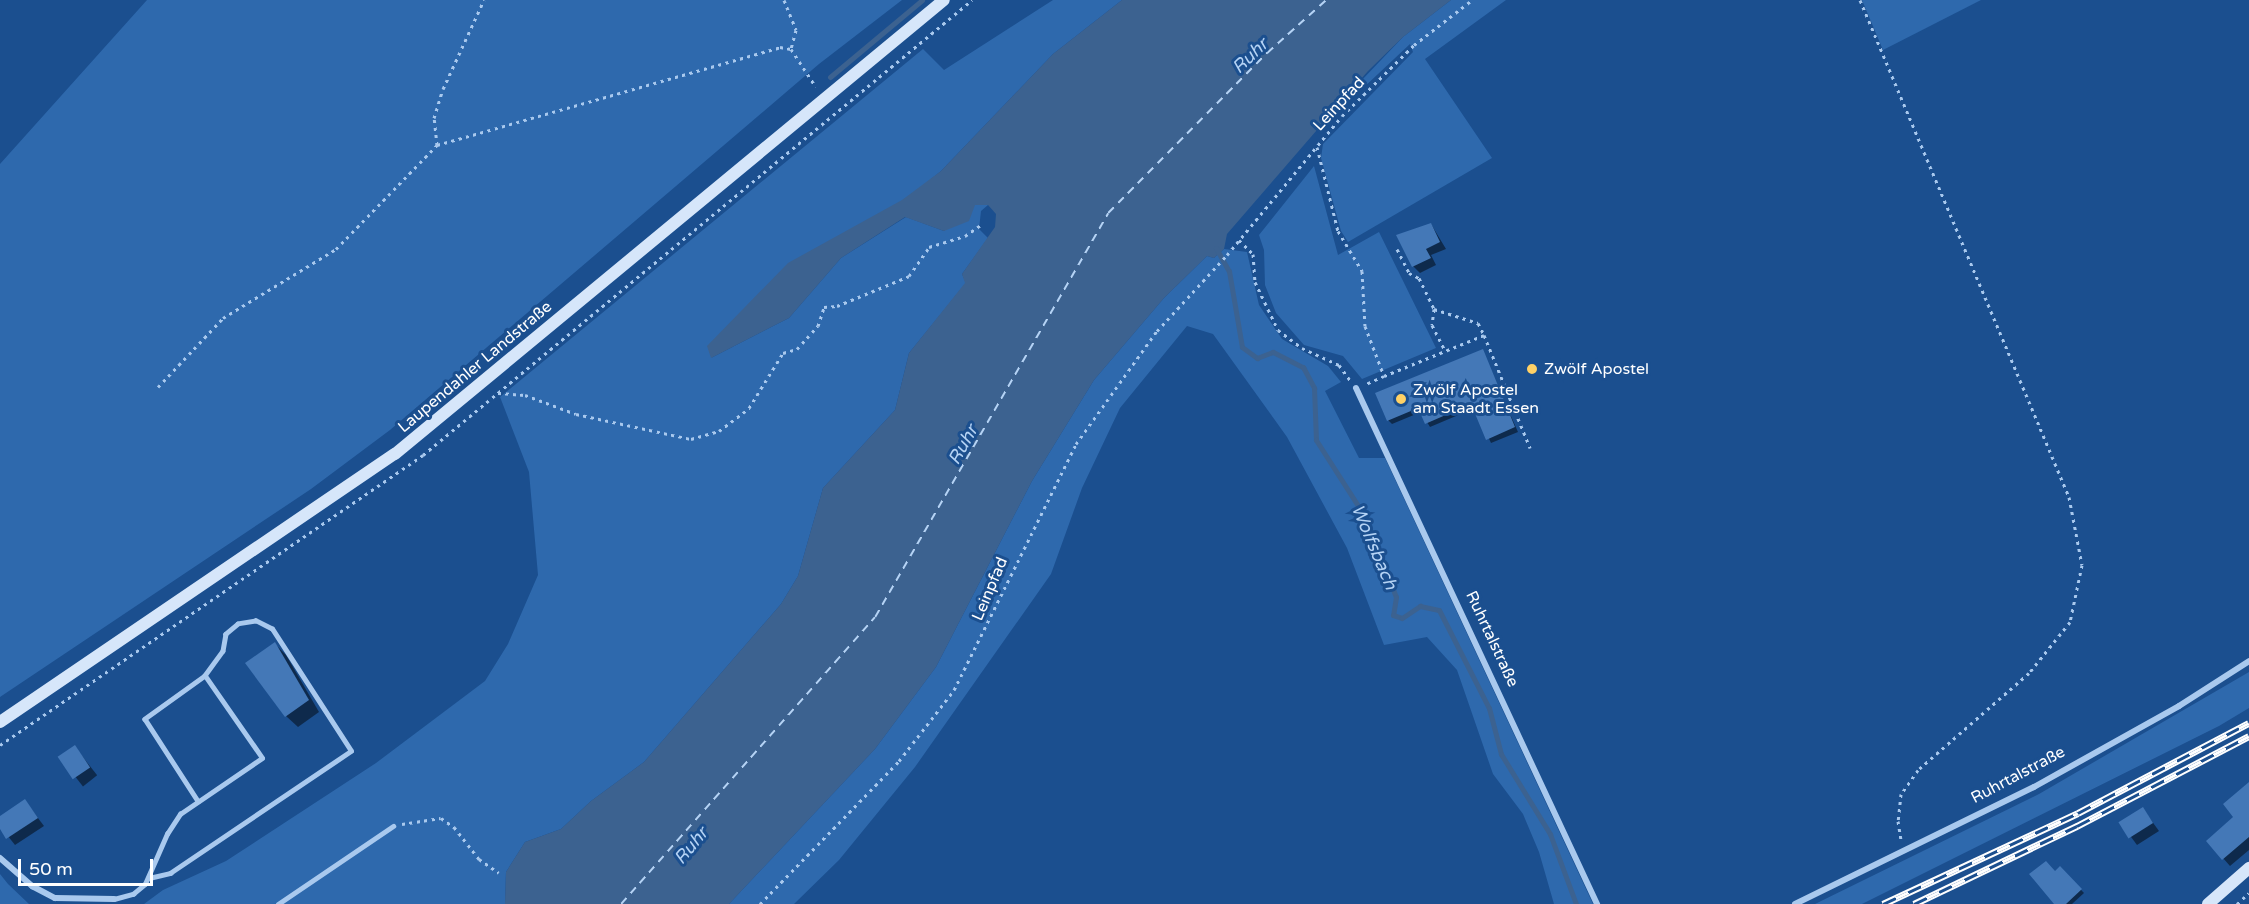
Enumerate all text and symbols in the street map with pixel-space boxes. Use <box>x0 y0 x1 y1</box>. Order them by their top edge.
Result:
water label: Ruhr <box>1228 34 1272 78</box>
street label: Leinpfad <box>1309 73 1369 135</box>
street label: Laupendahler Landstraße <box>394 297 556 437</box>
place label: Zwölf Apostel <box>1544 359 1649 379</box>
marker: Zwölf Apostel <box>1525 362 1539 376</box>
place label: Zwölf Apostel am Staadt Essen <box>1413 380 1539 418</box>
marker: Zwölf Apostel am Staadt Essen <box>1394 392 1408 406</box>
water label: Ruhr <box>943 422 983 468</box>
water label: Wolfsbach <box>1346 501 1402 593</box>
street label: Leinpfad <box>968 554 1012 624</box>
street label: Ruhrtalstraße <box>1461 588 1523 690</box>
street label: Ruhrtalstraße <box>1968 742 2068 808</box>
water label: Ruhr <box>669 823 713 869</box>
scale bar <box>21 847 156 885</box>
text: 50 m <box>29 858 73 880</box>

